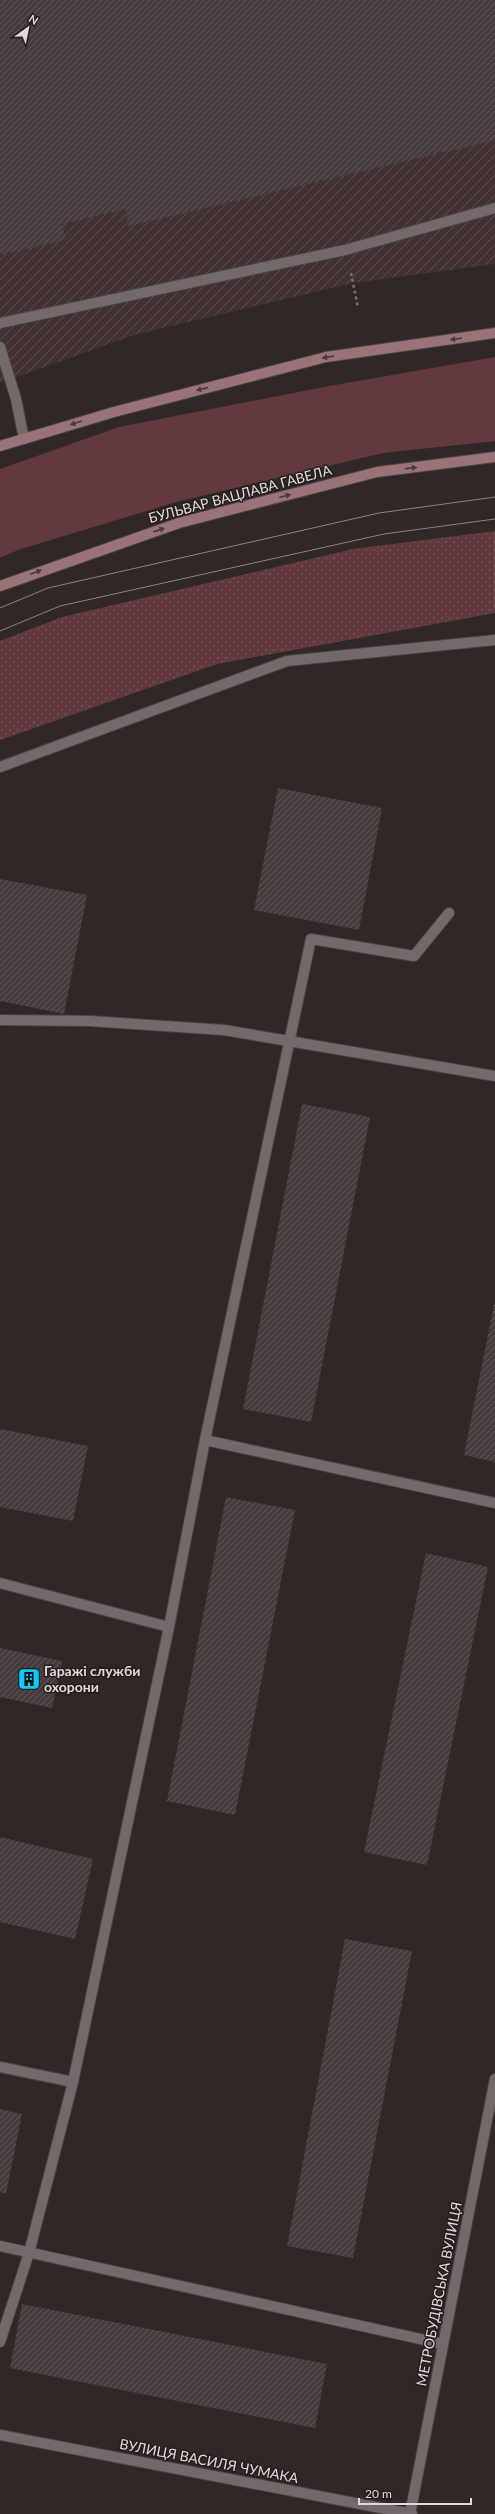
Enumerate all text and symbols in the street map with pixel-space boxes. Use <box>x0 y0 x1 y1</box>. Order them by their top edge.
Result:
north arrow <box>8 8 48 48</box>
text: N <box>27 11 41 27</box>
one-way arrow <box>450 336 462 342</box>
one-way arrow <box>322 355 334 361</box>
one-way arrow <box>196 387 208 393</box>
one-way arrow <box>70 420 82 426</box>
street label: БУЛЬВАР ВАЦЛАВА ГАВЕЛА <box>146 461 334 526</box>
one-way arrow <box>405 464 417 471</box>
one-way arrow <box>279 493 291 499</box>
one-way arrow <box>154 527 166 533</box>
one-way arrow <box>31 569 43 575</box>
place label: Гаражі служби охорони <box>44 1662 140 1695</box>
building icon: Гаражі служби охорони <box>16 1666 42 1692</box>
street label: МЕТРОБУДІВСЬКА ВУЛИЦЯ <box>412 2200 465 2388</box>
street label: ВУЛИЦЯ ВАСИЛЯ ЧУМАКА <box>118 2435 301 2486</box>
scale bar <box>359 2480 471 2506</box>
text: 20 m <box>365 2486 392 2501</box>

